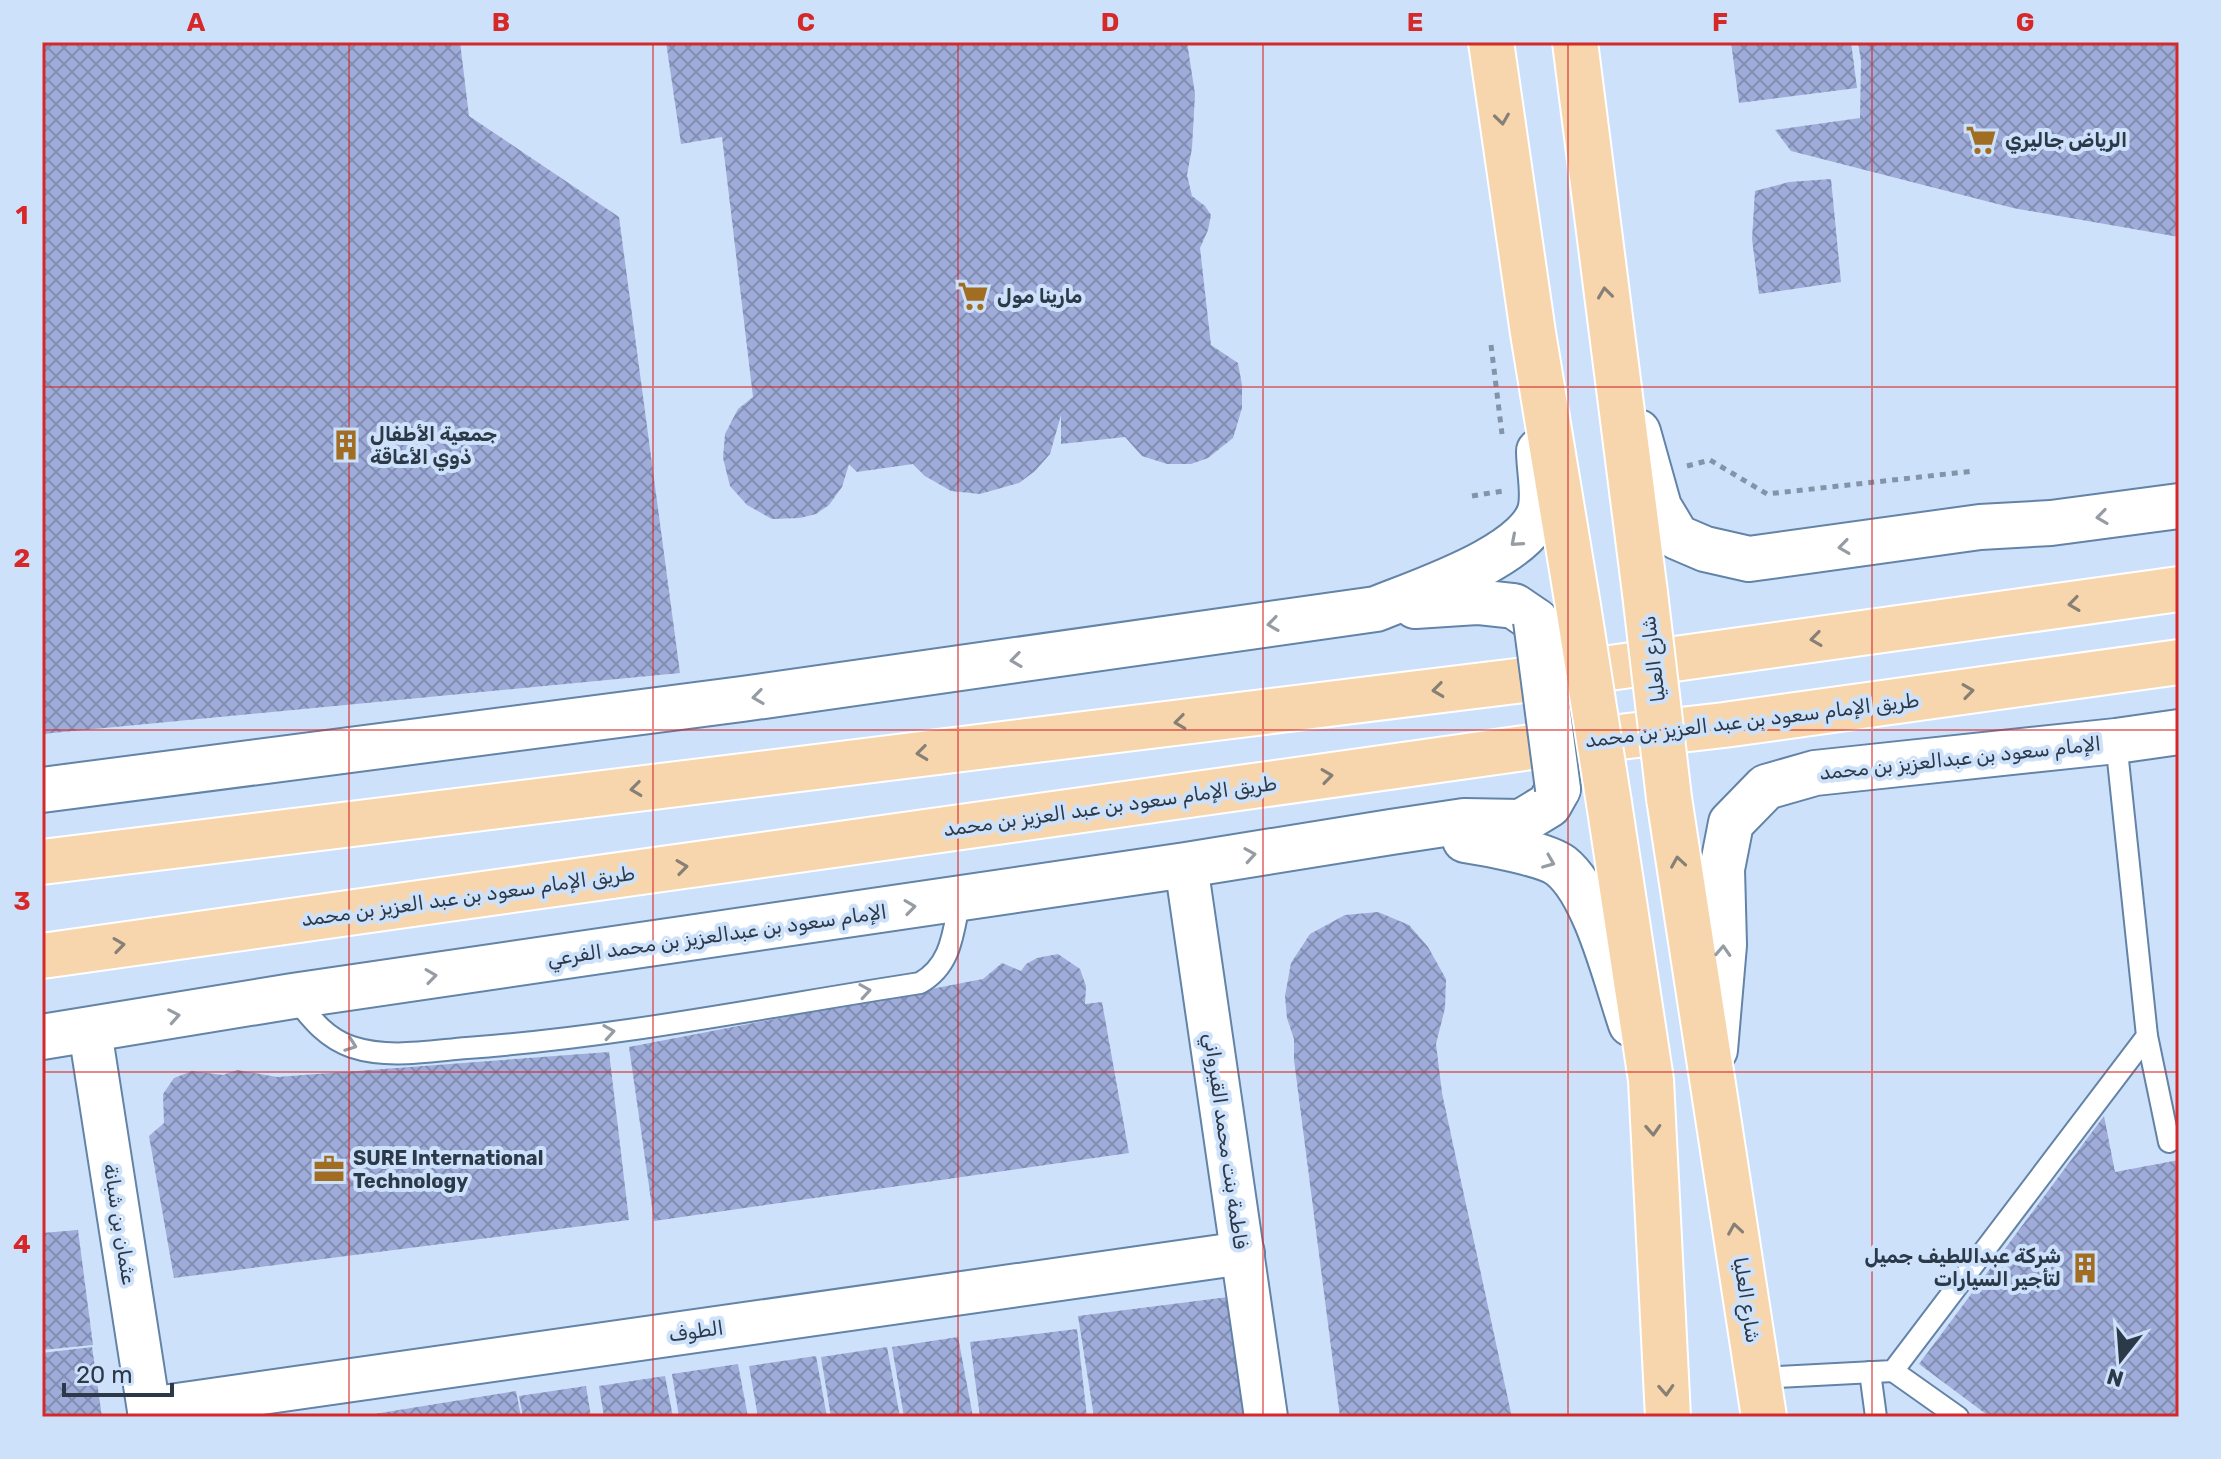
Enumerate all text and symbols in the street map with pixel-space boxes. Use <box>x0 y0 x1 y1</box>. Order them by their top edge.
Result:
text: A <box>187 7 206 38</box>
text: B <box>492 7 510 38</box>
text: C <box>797 7 815 38</box>
text: D <box>1101 7 1119 38</box>
text: E <box>1407 7 1423 38</box>
text: F <box>1712 7 1728 38</box>
text: G <box>2016 7 2034 38</box>
one-way arrow <box>1493 112 1510 126</box>
supermarket icon: الرياض جاليري <box>1964 123 1998 157</box>
place label: الرياض جاليري <box>2005 128 2127 154</box>
text: 1 <box>16 200 28 231</box>
supermarket icon: مارينا مول <box>956 279 990 313</box>
place label: مارينا مول <box>997 284 1082 308</box>
one-way arrow <box>1597 286 1614 299</box>
place label: جمعية الأطفال ذوي الأعاقة <box>370 422 497 471</box>
building icon: جمعية الأطفال ذوي الأعاقة <box>329 428 363 462</box>
one-way arrow <box>2095 508 2109 525</box>
one-way arrow <box>1510 531 1525 546</box>
one-way arrow <box>1837 538 1851 555</box>
text: 2 <box>14 543 30 574</box>
one-way arrow <box>2067 595 2081 612</box>
street label: شارع العليا <box>1636 614 1672 704</box>
one-way arrow <box>1266 615 1280 632</box>
one-way arrow <box>1810 630 1823 647</box>
one-way arrow <box>1009 651 1023 668</box>
one-way arrow <box>1431 681 1445 698</box>
one-way arrow <box>1962 683 1975 700</box>
one-way arrow <box>752 688 765 705</box>
street label: طريق الإمام سعود بن عبد العزيز بن محمد <box>1583 688 1921 754</box>
one-way arrow <box>1173 713 1186 730</box>
street label: الإمام سعود بن عبدالعزيز بن محمد <box>1818 731 2102 787</box>
one-way arrow <box>915 745 928 762</box>
one-way arrow <box>1321 768 1334 785</box>
street label: طريق الإمام سعود بن عبد العزيز بن محمد <box>942 771 1279 843</box>
one-way arrow <box>629 780 642 797</box>
one-way arrow <box>1243 847 1257 864</box>
one-way arrow <box>1541 852 1555 869</box>
one-way arrow <box>1671 855 1688 868</box>
one-way arrow <box>676 858 689 875</box>
street label: طريق الإمام سعود بن عبد العزيز بن محمد <box>300 861 637 933</box>
text: 3 <box>13 886 31 917</box>
street label: الإمام سعود بن عبدالعزيز بن محمد الفرعي <box>546 899 889 974</box>
one-way arrow <box>903 899 917 916</box>
one-way arrow <box>113 937 126 954</box>
one-way arrow <box>1715 944 1732 957</box>
one-way arrow <box>424 968 438 985</box>
one-way arrow <box>859 984 872 1001</box>
one-way arrow <box>168 1009 181 1026</box>
one-way arrow <box>602 1024 615 1041</box>
street label: فاطمة بنت محمد القيرواني <box>1196 1031 1253 1251</box>
one-way arrow <box>343 1036 357 1052</box>
one-way arrow <box>1644 1124 1661 1137</box>
place label: SURE International Technology <box>353 1146 543 1193</box>
office icon: SURE International Technology <box>312 1152 346 1186</box>
street label: عثمان بن شبانة <box>99 1162 141 1286</box>
one-way arrow <box>1727 1222 1744 1236</box>
text: 4 <box>13 1229 31 1260</box>
place label: شركة عبداللطيف جميل لتأجير السيارات <box>1865 1244 2061 1291</box>
building icon: شركة عبداللطيف جميل لتأجير السيارات <box>2068 1251 2102 1285</box>
street label: شارع العليا <box>1726 1255 1766 1345</box>
street label: الطوف <box>667 1315 725 1347</box>
north arrow <box>2081 1319 2161 1399</box>
scale bar <box>64 1347 172 1397</box>
text: 20 m <box>76 1361 133 1389</box>
text: N <box>2104 1362 2127 1393</box>
one-way arrow <box>1658 1384 1675 1397</box>

